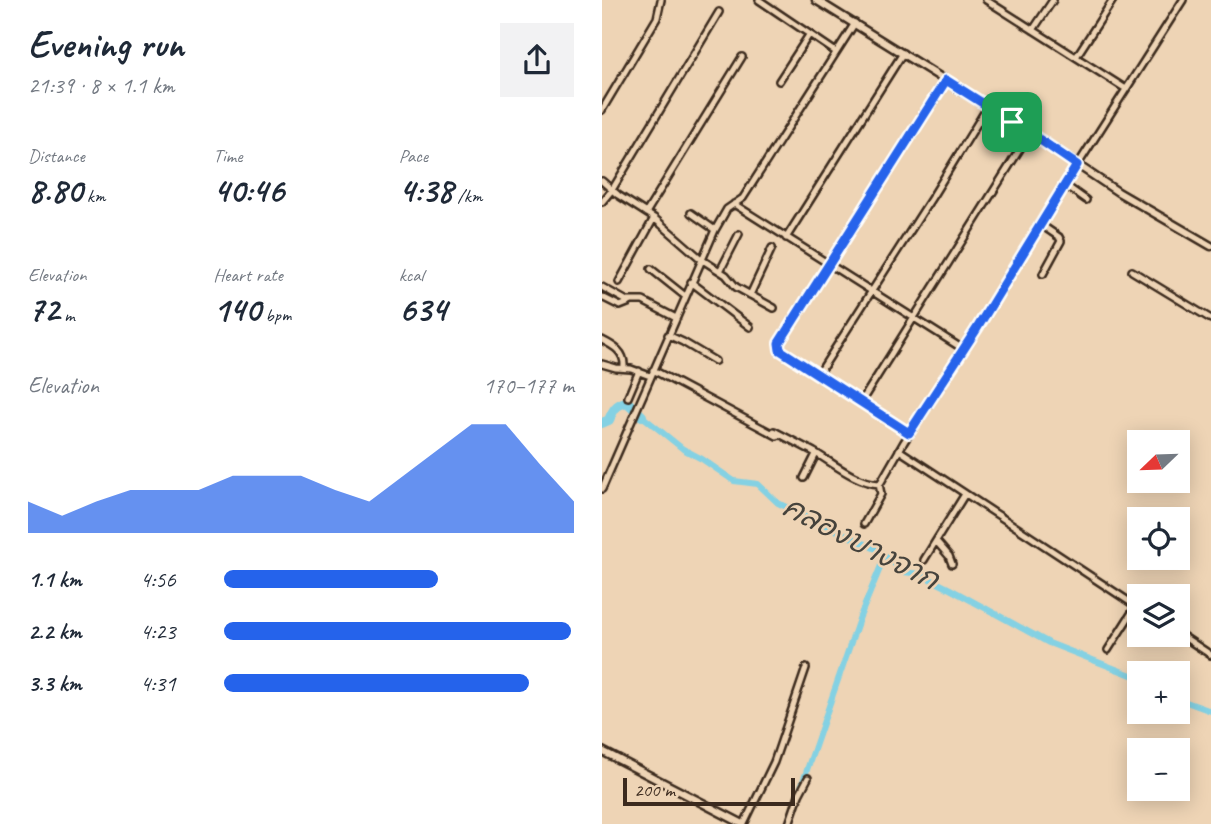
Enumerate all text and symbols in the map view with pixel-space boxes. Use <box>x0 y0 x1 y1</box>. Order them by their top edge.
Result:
text: Evening run <box>28 21 184 68</box>
button: share <box>500 23 574 97</box>
text: 21:39 · 8 × 1.1 km <box>28 71 174 100</box>
pin <box>982 92 1042 152</box>
icon: arrive <box>993 103 1031 141</box>
text: Distance <box>28 144 85 168</box>
text: Time <box>213 144 242 168</box>
text: Pace <box>399 144 428 168</box>
text: 8.80 <box>28 168 82 213</box>
text: 40:46 <box>213 168 284 213</box>
text: 4:38 <box>399 168 453 213</box>
text: km <box>82 184 105 208</box>
text: /km <box>453 184 482 208</box>
text: Elevation <box>28 263 86 287</box>
text: Heart rate <box>213 263 283 287</box>
text: kcal <box>399 263 424 287</box>
text: 72 <box>28 287 59 332</box>
text: 140 <box>213 287 261 332</box>
text: 634 <box>399 287 447 332</box>
text: m <box>59 303 75 327</box>
text: bpm <box>261 303 291 327</box>
text: Elevation <box>28 371 99 400</box>
text: 170–177 m <box>483 371 574 400</box>
north arrow <box>1127 430 1190 494</box>
map controls <box>1127 430 1190 801</box>
water label: คลองบางจาก <box>777 488 947 599</box>
button: locate <box>1127 507 1190 570</box>
text: 1.1 km <box>28 565 82 594</box>
text: 4:56 <box>140 565 176 594</box>
button: layers <box>1127 584 1190 647</box>
text: 2.2 km <box>28 617 82 646</box>
text: 4:23 <box>140 617 176 646</box>
button: + <box>1127 661 1190 724</box>
text: 3.3 km <box>28 669 82 698</box>
text: 4:31 <box>140 669 176 698</box>
button: − <box>1127 738 1190 801</box>
scale bar <box>623 775 794 807</box>
text: 200 m <box>634 778 675 802</box>

